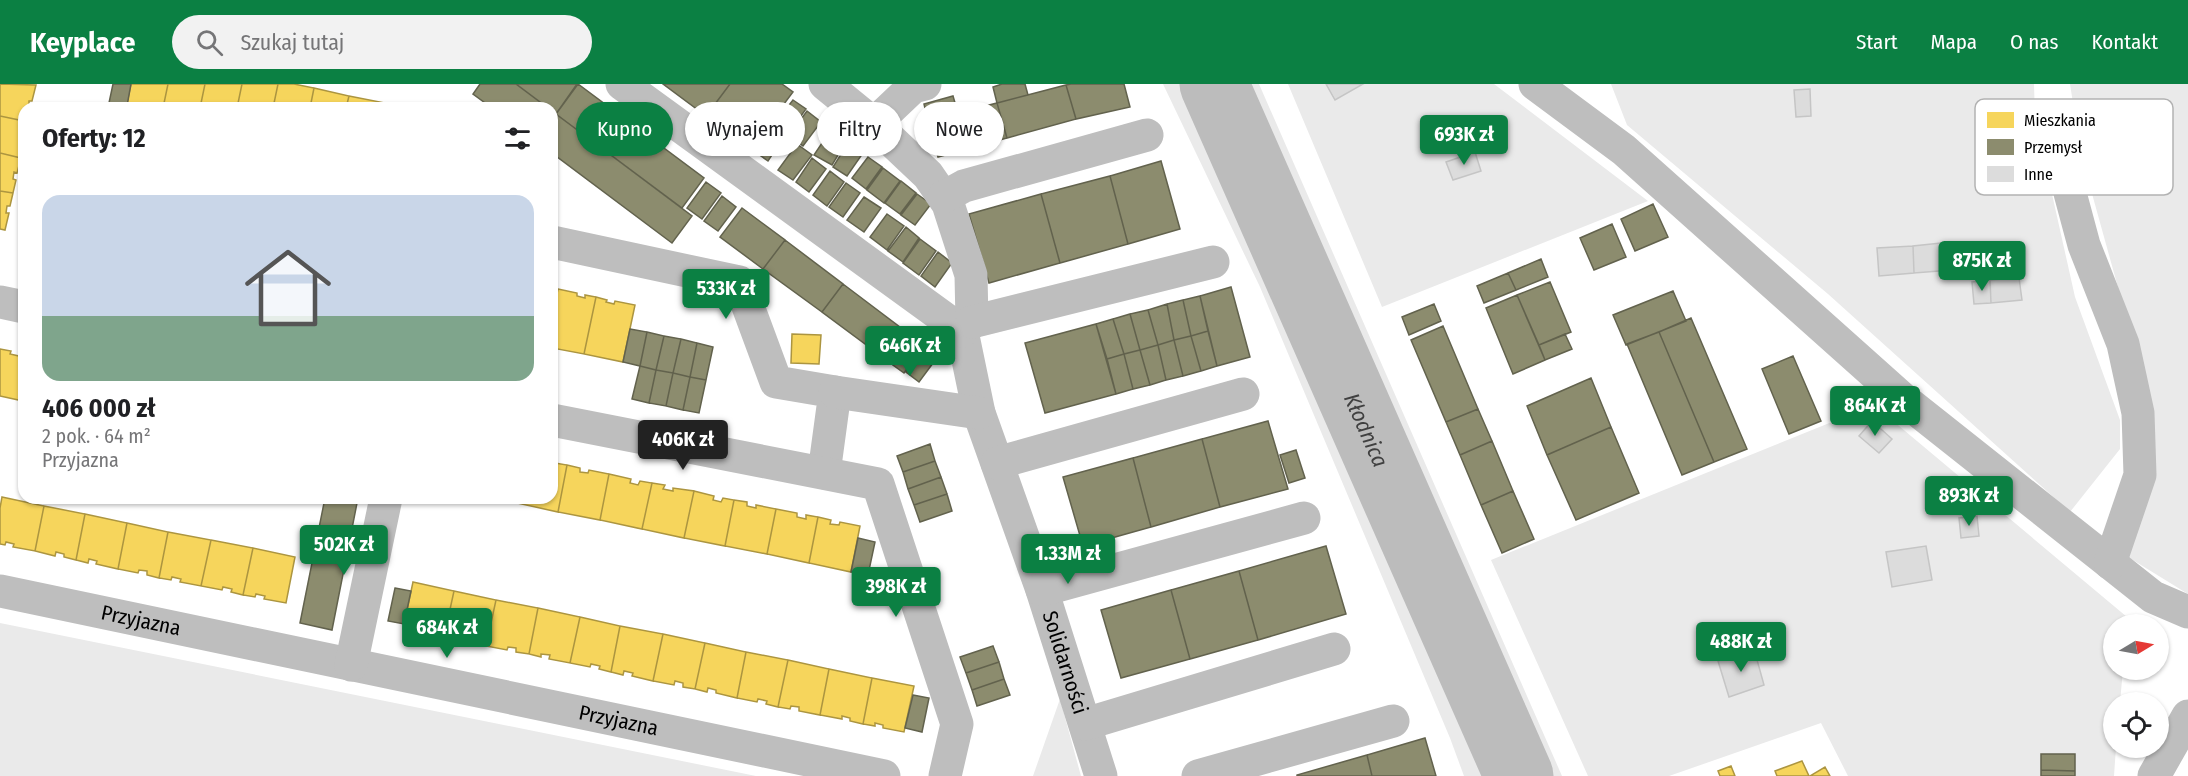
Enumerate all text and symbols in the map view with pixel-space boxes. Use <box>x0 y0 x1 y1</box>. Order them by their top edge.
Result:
search box <box>172 15 592 69</box>
text: Keyplace <box>30 26 136 59</box>
icon: search <box>193 26 226 59</box>
text: Szukaj tutaj <box>241 29 344 56</box>
text: Start <box>1856 29 1898 55</box>
text: Mapa <box>1931 29 1977 55</box>
text: O nas <box>2010 29 2058 55</box>
text: Kontakt <box>2091 29 2158 55</box>
legend <box>1975 99 2173 195</box>
chip: Kupno <box>576 102 673 156</box>
chip: Wynajem <box>685 102 805 156</box>
chip: Filtry <box>817 102 902 156</box>
chip: Nowe <box>914 102 1004 156</box>
text: Mieszkania <box>2024 111 2096 130</box>
pin: 693K zł <box>1409 115 1519 166</box>
icon: filters <box>501 122 534 155</box>
text: 693K zł <box>1434 122 1494 146</box>
text: Oferty: 12 <box>42 123 145 154</box>
text: Przemysł <box>2024 138 2082 157</box>
text: Inne <box>2024 165 2053 184</box>
icon: home <box>234 234 342 342</box>
pin: 875K zł <box>1927 241 2037 292</box>
text: 875K zł <box>1953 248 2011 272</box>
pin: 533K zł <box>671 269 781 320</box>
text: 533K zł <box>696 276 756 300</box>
pin: 646K zł <box>855 326 965 377</box>
text: 646K zł <box>879 333 941 357</box>
pin: 864K zł <box>1820 386 1930 437</box>
water label: Kłodnica <box>1338 389 1395 471</box>
text: 406 000 zł <box>42 393 156 424</box>
text: 864K zł <box>1844 393 1906 417</box>
pin: 406K zł <box>628 420 738 471</box>
text: 2 pok. · 64 m² <box>42 424 151 448</box>
text: 406K zł <box>652 427 714 451</box>
text: Przyjazna <box>42 448 119 472</box>
pin: 893K zł <box>1914 476 2024 527</box>
text: 893K zł <box>1939 483 1999 507</box>
pin: 502K zł <box>289 525 399 576</box>
text: 502K zł <box>314 532 374 556</box>
pin: 1.33M zł <box>1006 534 1130 585</box>
text: 1.33M zł <box>1035 541 1101 565</box>
pin: 398K zł <box>841 567 951 618</box>
text: 398K zł <box>866 574 926 598</box>
street label: Przyjazna <box>99 600 183 641</box>
pin: 684K zł <box>392 608 502 659</box>
street label: Solidarności <box>1037 608 1094 717</box>
north arrow <box>2103 614 2169 680</box>
map controls <box>2103 614 2169 758</box>
text: 684K zł <box>416 615 478 639</box>
pin: 488K zł <box>1686 622 1796 673</box>
text: 488K zł <box>1710 629 1772 653</box>
button: locate <box>2103 692 2169 758</box>
street label: Przyjazna <box>576 699 661 741</box>

